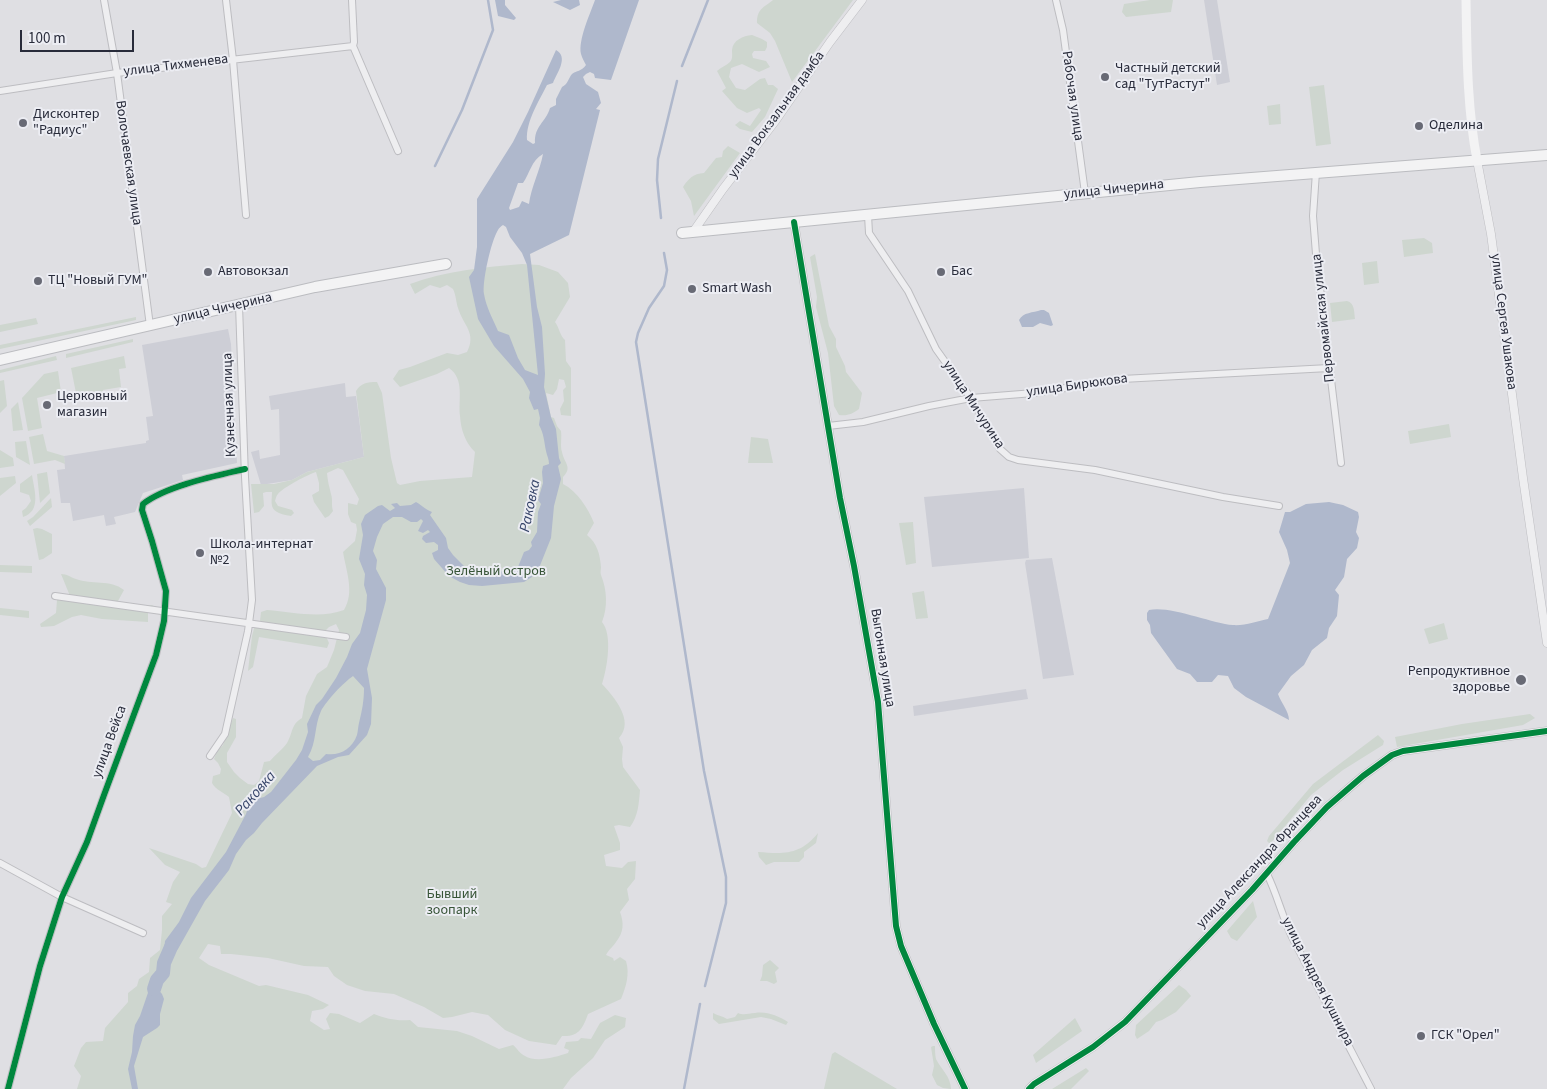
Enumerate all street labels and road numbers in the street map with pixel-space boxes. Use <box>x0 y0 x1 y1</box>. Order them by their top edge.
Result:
street label: улица Вокзальная дамба <box>725 48 829 182</box>
street label: Рабочая улица <box>1057 50 1087 142</box>
street label: улица Тихменева <box>123 51 229 81</box>
street label: Волочаевская улица <box>111 99 145 227</box>
street label: улица Чичерина <box>1063 176 1165 204</box>
street label: Первомайская улица <box>1309 253 1339 383</box>
street label: улица Сергея Ушакова <box>1486 253 1520 391</box>
street label: улица Чичерина <box>172 290 274 328</box>
street label: Кузнечная улица <box>220 353 240 457</box>
street label: улица Мичурина <box>938 358 1008 452</box>
street label: улица Бирюкова <box>1025 371 1129 401</box>
street label: Выгонная улица <box>866 607 898 709</box>
street label: улица Вейса <box>89 703 131 781</box>
street label: улица Александра Францева <box>1194 792 1326 932</box>
street label: улица Андрея Кушнира <box>1277 915 1357 1049</box>

